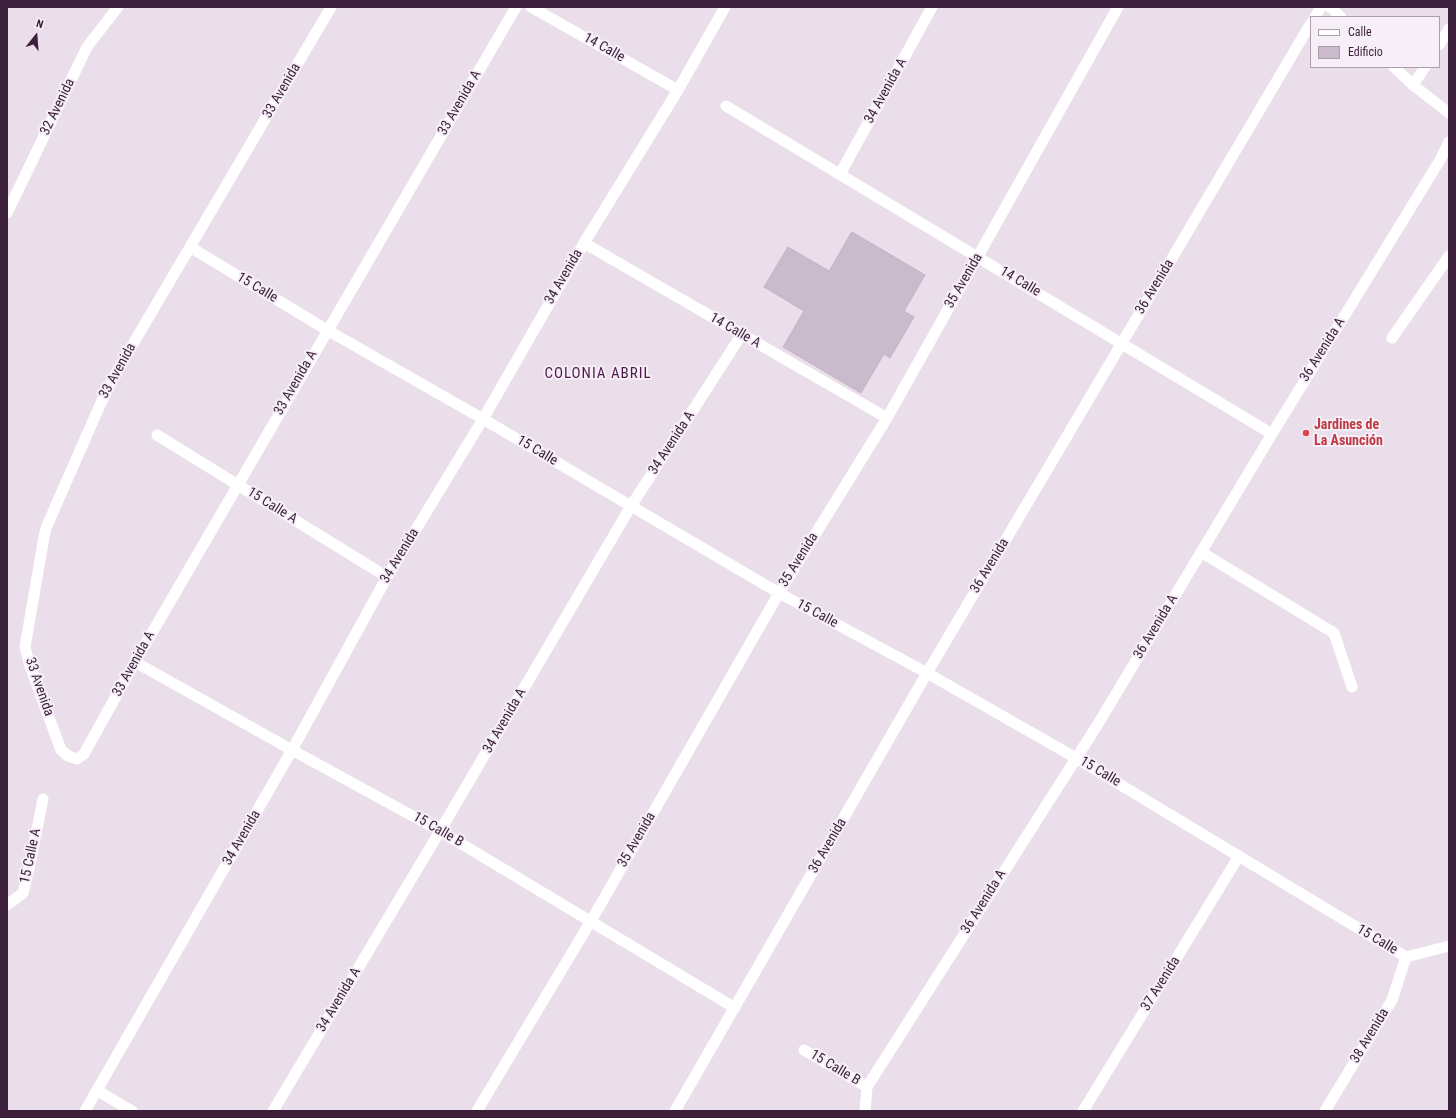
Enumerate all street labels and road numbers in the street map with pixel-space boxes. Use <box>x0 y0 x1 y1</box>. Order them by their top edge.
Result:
street label: 14 Calle <box>580 30 628 66</box>
street label: 34 Avenida A <box>861 55 911 127</box>
street label: 33 Avenida <box>260 60 304 122</box>
street label: 33 Avenida A <box>435 68 485 138</box>
street label: 32 Avenida <box>37 76 79 138</box>
street label: 34 Avenida <box>542 246 586 308</box>
street label: 35 Avenida <box>942 250 986 312</box>
street label: 36 Avenida <box>1132 257 1178 317</box>
street label: 14 Calle <box>997 263 1043 301</box>
street label: 15 Calle <box>234 269 280 307</box>
street label: 14 Calle A <box>707 310 763 352</box>
street label: 36 Avenida A <box>1297 315 1349 385</box>
street label: 33 Avenida <box>96 340 140 402</box>
street label: 33 Avenida A <box>271 348 321 418</box>
street label: 34 Avenida A <box>645 408 699 478</box>
street label: 15 Calle <box>514 432 560 470</box>
street label: 15 Calle A <box>244 484 300 528</box>
street label: 34 Avenida <box>377 526 423 586</box>
street label: 35 Avenida <box>776 530 822 590</box>
street label: 36 Avenida <box>967 536 1013 596</box>
street label: 36 Avenida A <box>1130 592 1182 662</box>
street label: 15 Calle <box>793 596 841 632</box>
street label: 33 Avenida A <box>109 628 159 700</box>
street label: 33 Avenida <box>21 655 57 719</box>
street label: 34 Avenida A <box>480 686 530 756</box>
street label: 15 Calle <box>1077 753 1123 791</box>
street label: 34 Avenida <box>220 807 264 869</box>
street label: 15 Calle B <box>410 809 466 851</box>
street label: 35 Avenida <box>615 809 659 871</box>
street label: 36 Avenida <box>806 815 850 877</box>
street label: 15 Calle A <box>17 827 45 885</box>
street label: 36 Avenida A <box>958 867 1010 937</box>
street label: 15 Calle <box>1354 921 1400 959</box>
street label: 37 Avenida <box>1138 954 1184 1014</box>
street label: 34 Avenida A <box>313 965 365 1035</box>
street label: 38 Avenida <box>1347 1006 1393 1066</box>
street label: 15 Calle B <box>807 1047 863 1089</box>

